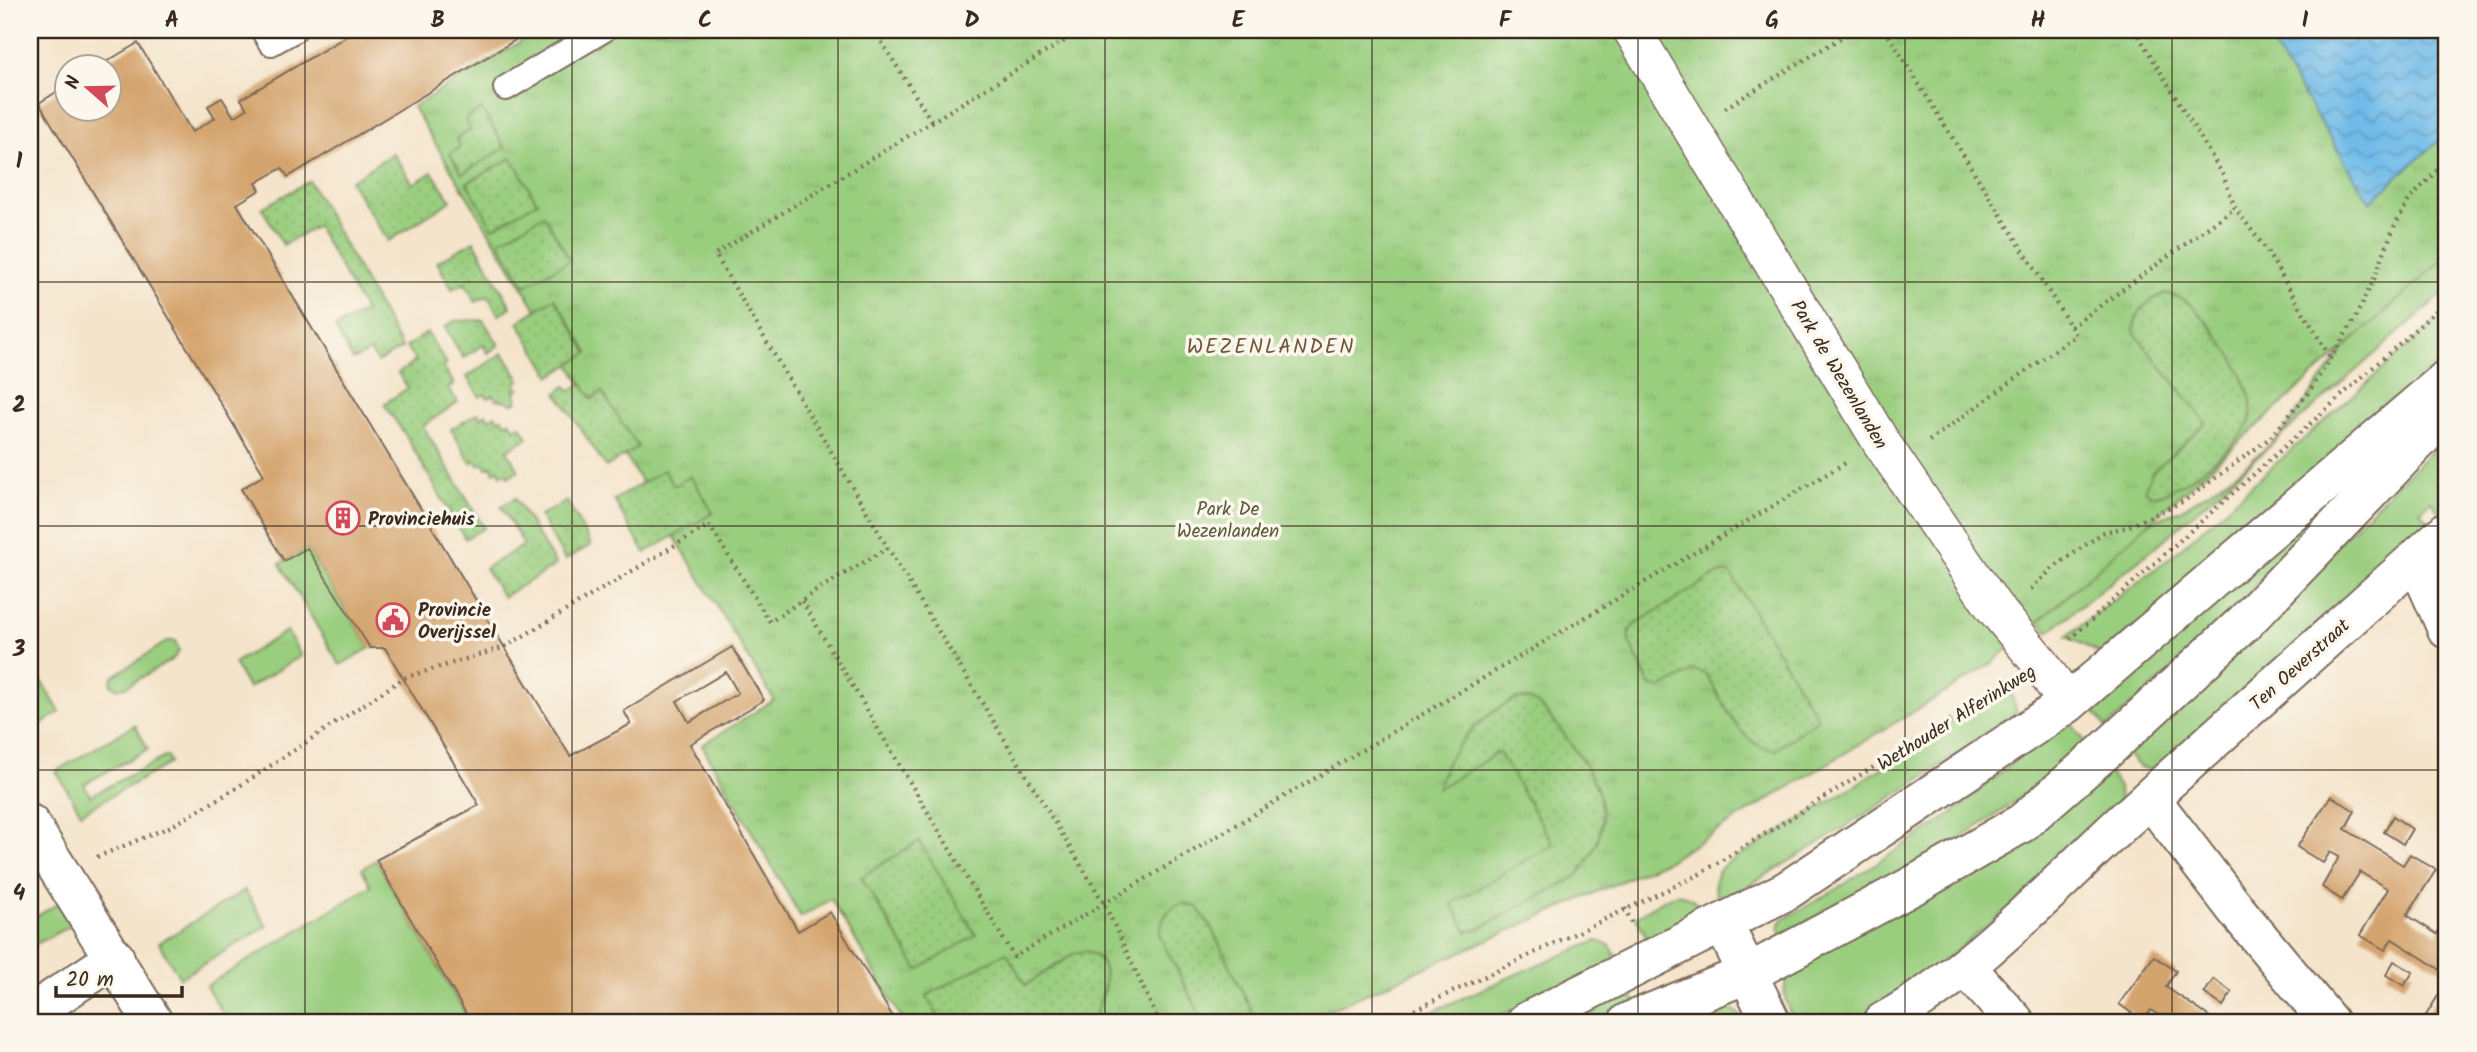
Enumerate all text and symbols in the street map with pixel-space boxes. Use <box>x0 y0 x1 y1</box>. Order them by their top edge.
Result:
text: A <box>165 3 179 39</box>
text: B <box>431 3 445 39</box>
text: C <box>698 3 712 39</box>
text: D <box>964 3 980 39</box>
text: E <box>1232 3 1246 39</box>
text: F <box>1499 3 1513 39</box>
text: G <box>1765 3 1779 39</box>
text: H <box>2031 3 2046 39</box>
text: I <box>2301 3 2309 39</box>
north arrow <box>52 52 122 122</box>
text: N <box>58 72 90 94</box>
text: 1 <box>16 144 23 180</box>
street label: Park de Wezenlanden <box>1782 294 1895 456</box>
district label: WEZENLANDEN <box>1187 331 1355 364</box>
text: 2 <box>12 388 26 424</box>
park label: Park De Wezenlanden <box>1177 495 1279 547</box>
building icon: Provinciehuis <box>324 499 362 537</box>
place label: Provinciehuis <box>368 505 475 535</box>
place label: Provincie Overijssel <box>418 596 497 648</box>
public building icon: Provincie Overijssel <box>374 601 412 639</box>
street label: Ten Oeverstraat <box>2243 612 2358 719</box>
text: 3 <box>12 632 26 668</box>
street label: Wethouder Alferinkweg <box>1872 658 2042 780</box>
text: 4 <box>13 876 26 912</box>
scale bar <box>56 954 182 998</box>
text: 20 m <box>66 964 114 997</box>

